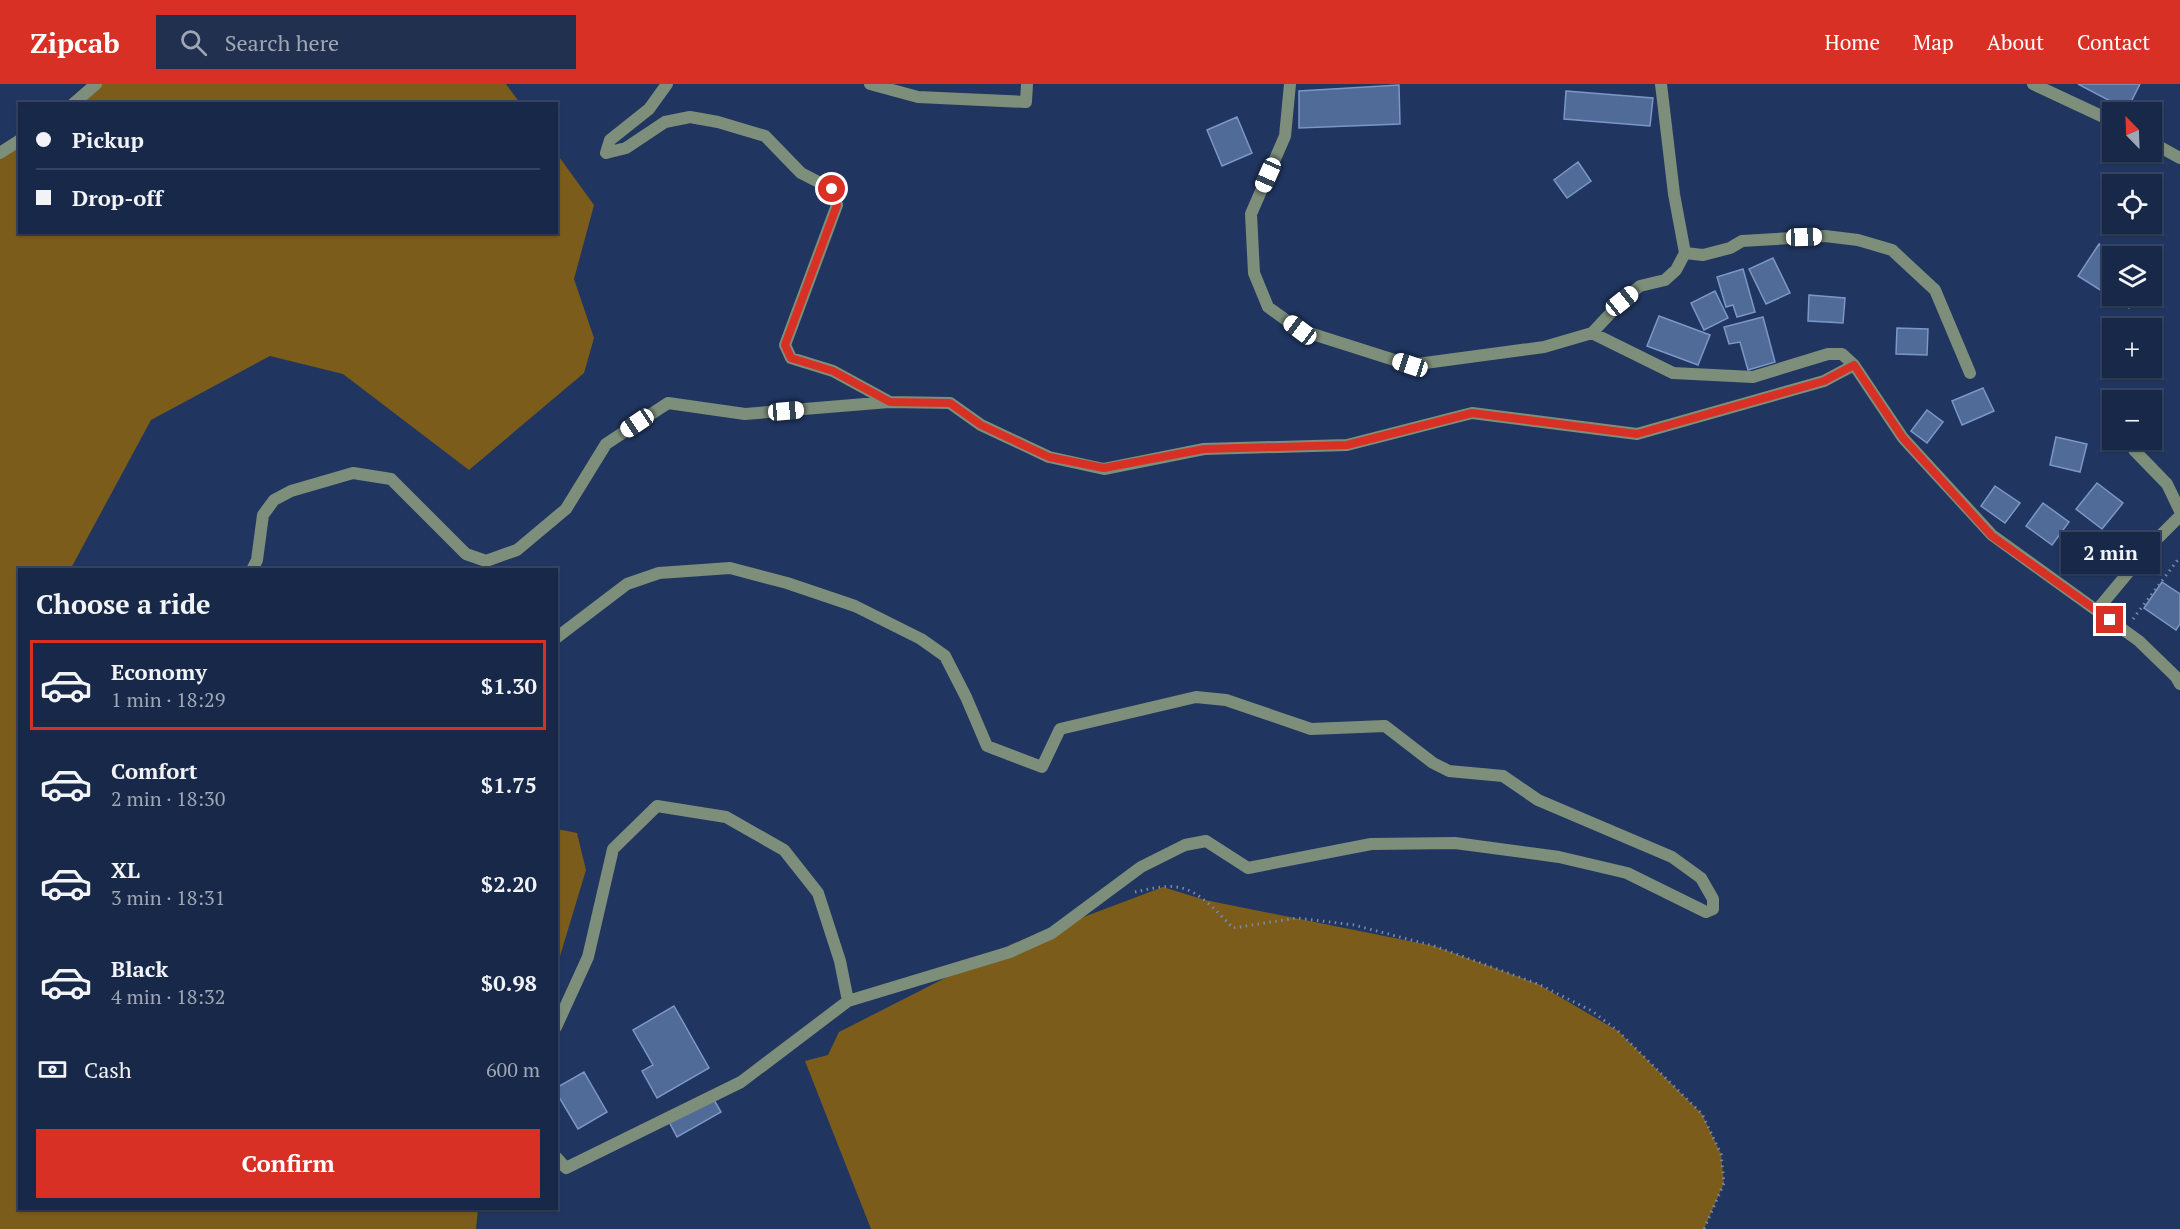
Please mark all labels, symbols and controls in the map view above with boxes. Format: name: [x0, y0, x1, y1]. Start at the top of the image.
search box: [156, 15, 576, 69]
text: Zipcab: [30, 24, 120, 61]
icon: search: [177, 26, 210, 59]
text: Search here: [225, 28, 339, 57]
text: Home: [1824, 28, 1880, 56]
text: Map: [1913, 28, 1954, 56]
text: About: [1987, 28, 2044, 56]
text: Contact: [2077, 28, 2150, 56]
north arrow: [2102, 102, 2162, 162]
map controls: [2102, 102, 2162, 450]
text: Pickup: [72, 125, 144, 154]
car: [1252, 155, 1284, 195]
button: locate: [2102, 174, 2162, 234]
route start: [818, 175, 845, 202]
text: Drop-off: [72, 183, 163, 212]
car: [1786, 227, 1822, 247]
button: layers: [2102, 246, 2162, 306]
car: [1602, 283, 1642, 319]
car: [1280, 312, 1320, 348]
button: +: [2102, 318, 2162, 378]
car: [1390, 351, 1430, 379]
button: −: [2102, 390, 2162, 450]
car: [767, 400, 805, 422]
car: [617, 405, 657, 441]
callout: 2 min: [2060, 533, 2160, 575]
text: 2 min: [2083, 539, 2138, 566]
text: Choose a ride: [36, 586, 211, 622]
route end: [2096, 606, 2123, 633]
text: Economy: [111, 657, 207, 686]
icon: car: [39, 658, 93, 712]
text: $1.30: [481, 671, 537, 700]
text: 1 min · 18:29: [111, 686, 225, 713]
text: Comfort: [111, 756, 197, 785]
icon: car: [39, 757, 93, 811]
text: $1.75: [481, 770, 537, 799]
text: 2 min · 18:30: [111, 785, 225, 812]
text: XL: [111, 855, 140, 884]
icon: car: [39, 856, 93, 910]
text: $2.20: [481, 869, 537, 898]
text: 3 min · 18:31: [111, 884, 225, 911]
text: Black: [111, 954, 168, 983]
icon: car: [39, 955, 93, 1009]
text: $0.98: [481, 968, 537, 997]
text: 4 min · 18:32: [111, 983, 225, 1010]
icon: cash: [36, 1053, 69, 1086]
text: Cash: [84, 1055, 132, 1084]
text: 600 m: [486, 1056, 540, 1083]
button: Confirm: [36, 1129, 540, 1198]

